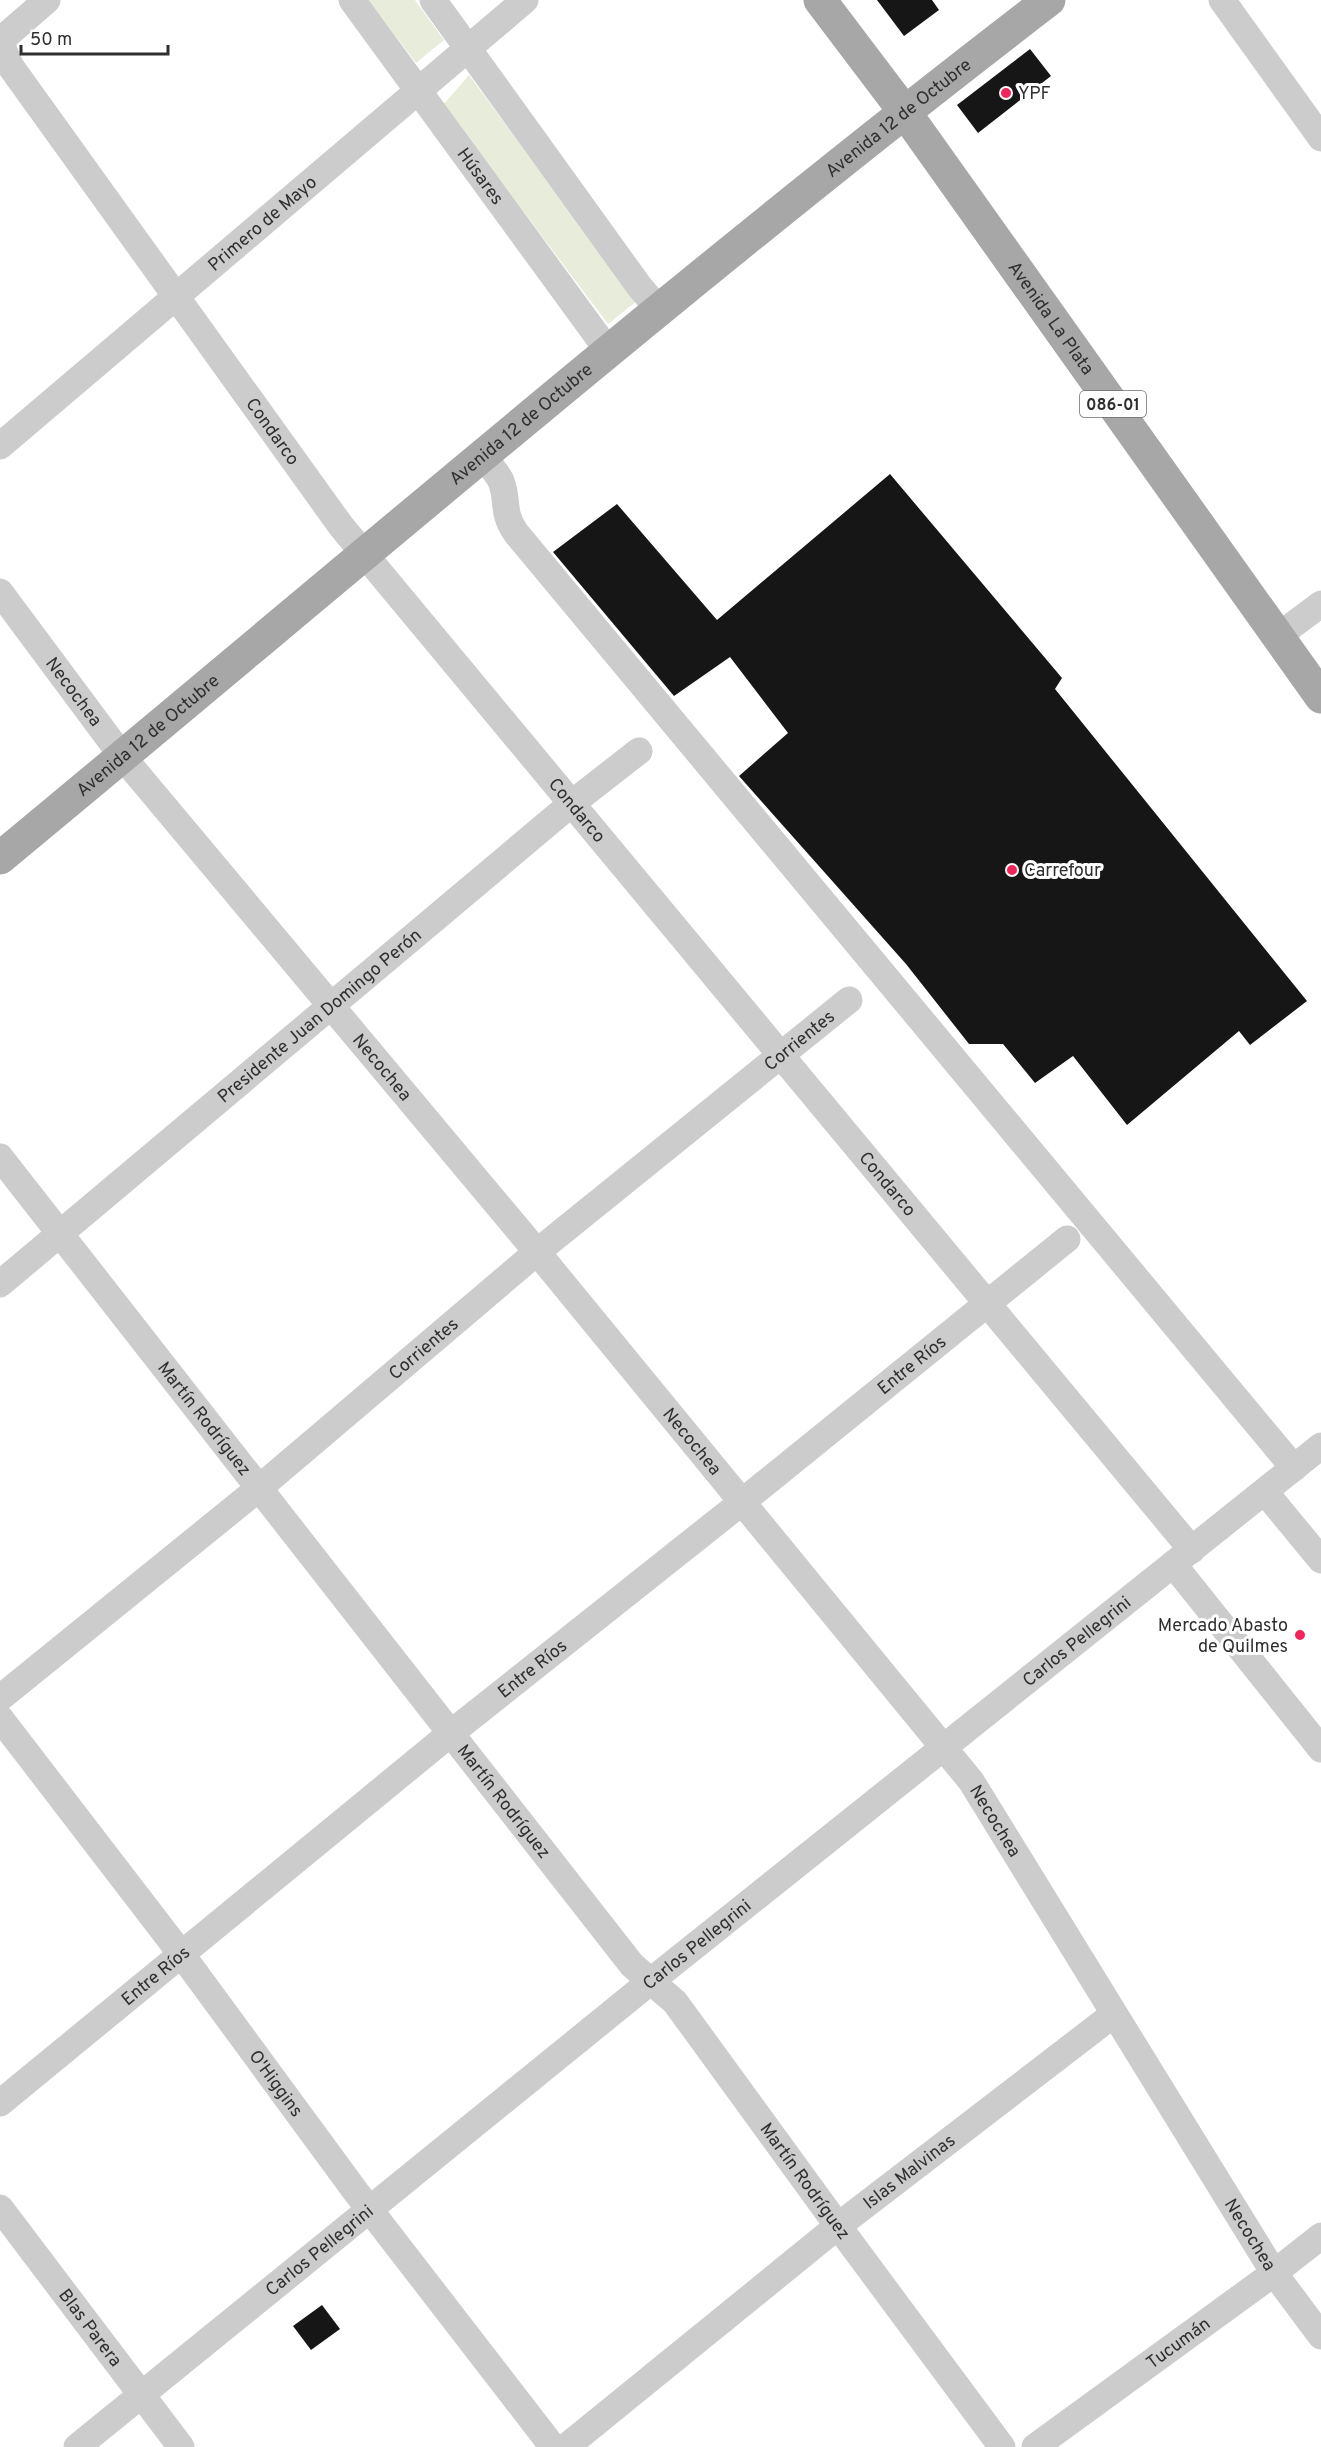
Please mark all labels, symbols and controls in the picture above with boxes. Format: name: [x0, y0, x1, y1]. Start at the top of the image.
scale bar: [21, 18, 168, 56]
text: 50 m: [30, 29, 72, 52]
street label: Avenida 12 de Octubre: [822, 54, 977, 183]
place label: YPF: [1018, 83, 1051, 106]
marker: YPF: [999, 86, 1013, 100]
street label: Húsares: [451, 144, 508, 210]
street label: Primero de Mayo: [204, 172, 322, 277]
street label: Avenida La Plata: [1002, 257, 1098, 380]
street label: Avenida 12 de Octubre: [445, 359, 598, 491]
road number: 086-01: [1080, 391, 1146, 417]
street label: Condarco: [240, 394, 304, 470]
street label: Necochea: [39, 653, 106, 732]
street label: Avenida 12 de Octubre: [72, 670, 225, 803]
street label: Condarco: [542, 774, 610, 848]
place label: Carrefour: [1024, 860, 1101, 883]
marker: Carrefour: [1005, 863, 1019, 877]
street label: Presidente Juan Domingo Perón: [213, 924, 427, 1109]
street label: Corrientes: [760, 1006, 840, 1077]
street label: Necochea: [346, 1030, 416, 1106]
street label: Condarco: [853, 1148, 920, 1222]
street label: Corrientes: [385, 1314, 464, 1386]
street label: Entre Ríos: [873, 1331, 952, 1401]
street label: Martín Rodríguez: [151, 1358, 255, 1481]
street label: Necochea: [657, 1404, 726, 1481]
street label: Carlos Pellegrini: [1019, 1592, 1137, 1693]
place label: Mercado Abasto de Quilmes: [1158, 1615, 1288, 1659]
marker: Mercado Abasto de Quilmes: [1293, 1628, 1307, 1642]
street label: Entre Ríos: [494, 1635, 572, 1704]
street label: Martín Rodríguez: [451, 1740, 555, 1864]
street label: Necochea: [963, 1781, 1025, 1862]
street label: Carlos Pellegrini: [639, 1895, 757, 1996]
street label: Entre Ríos: [117, 1942, 195, 2012]
street label: O'Higgins: [243, 2046, 307, 2122]
street label: Martín Rodríguez: [754, 2119, 854, 2245]
street label: Islas Malvinas: [859, 2130, 961, 2215]
street label: Necochea: [1218, 2195, 1280, 2276]
street label: Carlos Pellegrini: [261, 2201, 379, 2302]
street label: Blas Parera: [52, 2285, 126, 2372]
street label: Tucumán: [1142, 2313, 1216, 2375]

